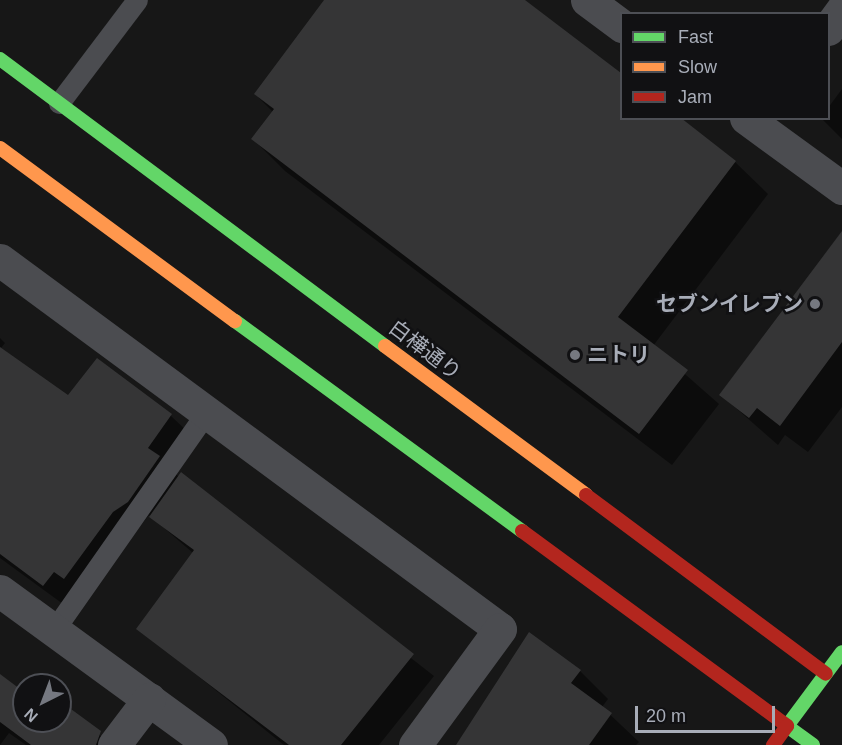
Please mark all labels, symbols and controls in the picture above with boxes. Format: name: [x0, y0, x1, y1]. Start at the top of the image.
legend: [620, 12, 830, 120]
text: Fast: [678, 27, 713, 47]
text: Slow: [678, 57, 717, 77]
text: Jam: [678, 87, 712, 107]
place label: セブンイレブン: [656, 291, 803, 317]
marker: セブンイレブン: [808, 297, 822, 311]
street label: 白樺通り: [384, 315, 466, 385]
place label: ニトリ: [587, 342, 650, 368]
marker: ニトリ: [568, 348, 582, 362]
north arrow: [12, 673, 72, 733]
scale bar: [638, 694, 778, 732]
text: N: [21, 705, 41, 725]
text: 20 m: [646, 706, 686, 726]

